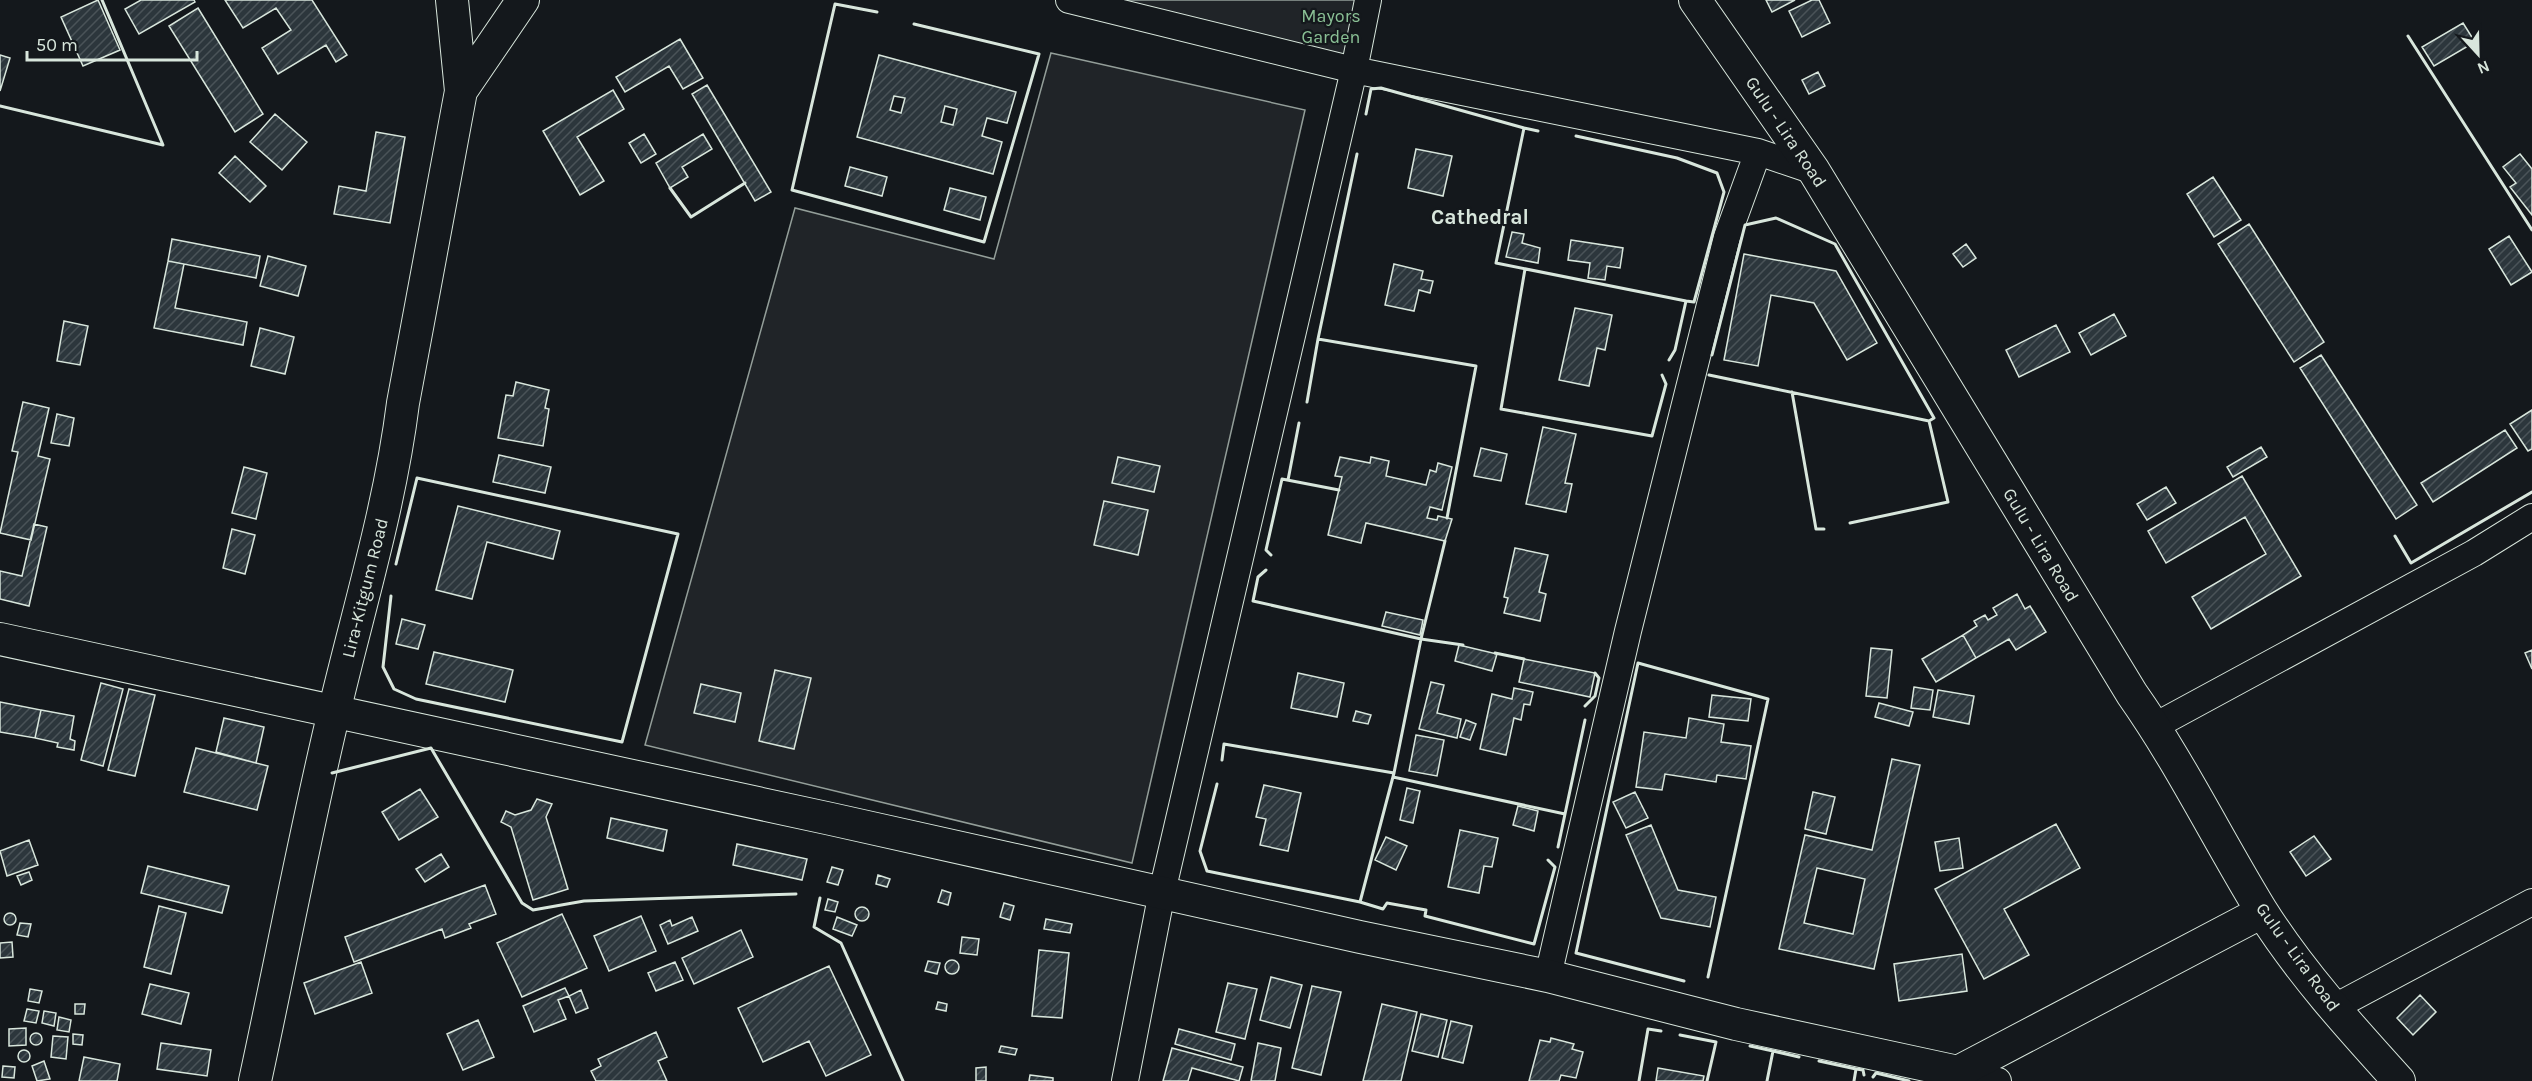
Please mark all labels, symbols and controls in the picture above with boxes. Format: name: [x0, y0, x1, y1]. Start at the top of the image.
park label: Mayors Garden: [1301, 5, 1361, 48]
scale bar: [27, 24, 196, 62]
north arrow: [2448, 24, 2508, 84]
text: 50 m: [36, 34, 78, 56]
text: N: [2475, 56, 2492, 78]
street label: Gulu - Lira Road: [1741, 72, 1831, 192]
district label: Cathedral: [1431, 205, 1529, 229]
street label: Gulu - Lira Road: [1998, 484, 2084, 606]
street label: Lira-Kitgum Road: [337, 516, 393, 660]
street label: Gulu - Lira Road: [2251, 898, 2345, 1016]

